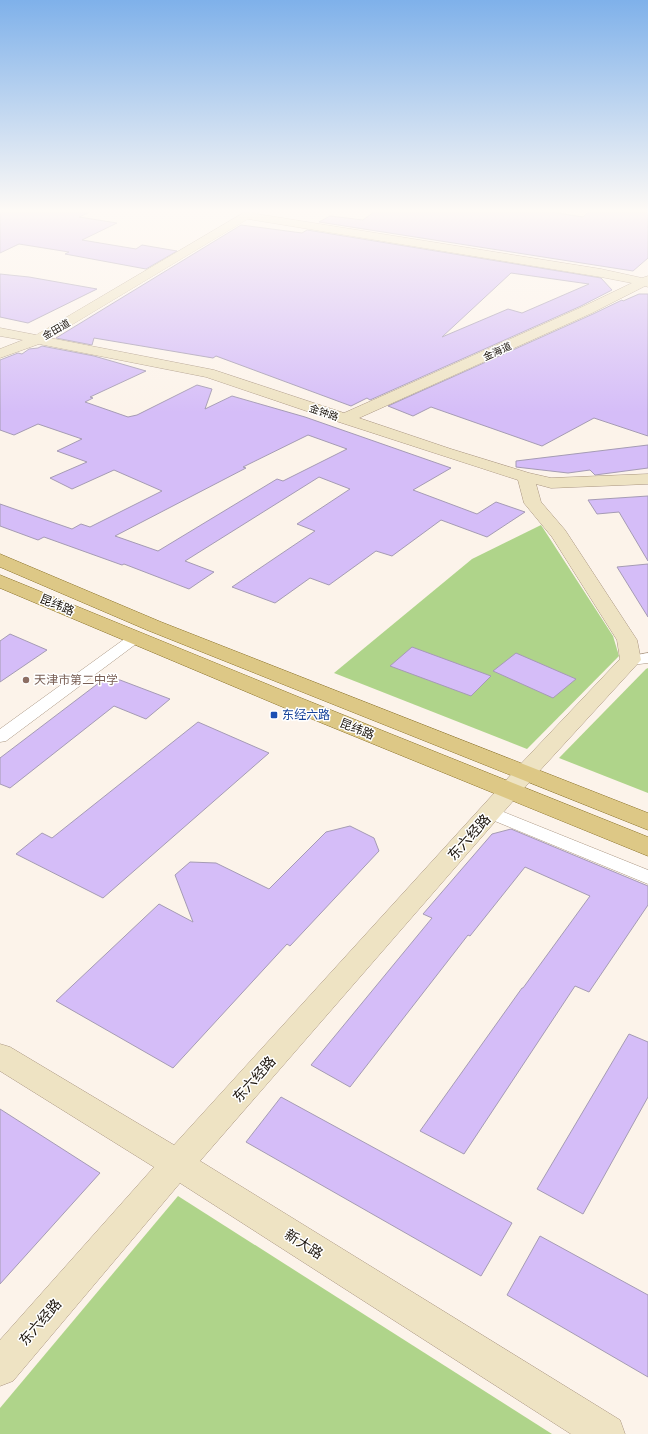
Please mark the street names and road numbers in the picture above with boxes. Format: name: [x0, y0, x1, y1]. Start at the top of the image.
street label: 金田道: [41, 317, 72, 343]
street label: 金海道: [481, 340, 514, 363]
street label: 金钟路: [308, 402, 340, 424]
street label: 昆纬路: [38, 592, 76, 618]
street label: 昆纬路: [338, 716, 376, 742]
street label: 东六经路: [444, 811, 494, 864]
street label: 东六经路: [229, 1053, 279, 1106]
street label: 新大路: [281, 1226, 326, 1263]
street label: 东六经路: [16, 1296, 65, 1349]

